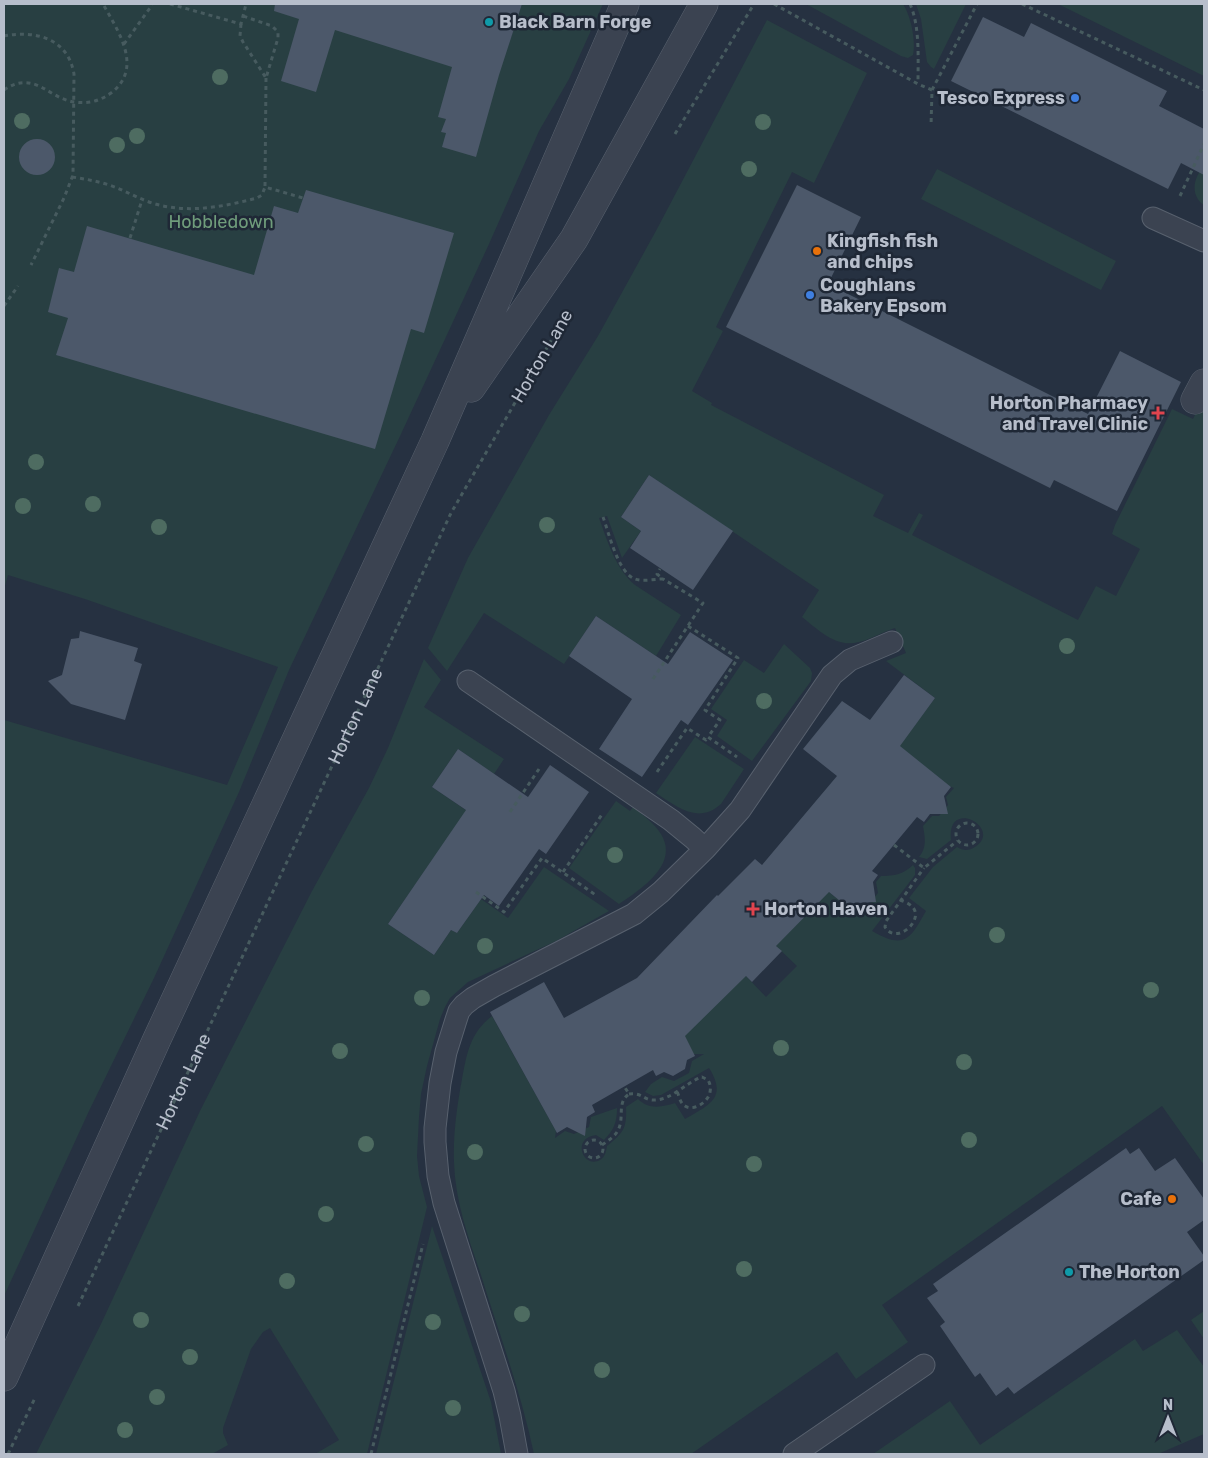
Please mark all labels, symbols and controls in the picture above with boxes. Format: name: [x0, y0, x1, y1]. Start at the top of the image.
place label: Black Barn Forge: [499, 11, 652, 33]
marker: Black Barn Forge: [483, 16, 495, 28]
place label: Tesco Express: [937, 87, 1065, 109]
marker: Tesco Express: [1069, 92, 1081, 104]
park label: Hobbledown: [168, 211, 274, 233]
place label: Kingfish fish and chips: [827, 230, 938, 273]
marker: Kingfish fish and chips: [811, 245, 823, 257]
place label: Coughlans Bakery Epsom: [820, 274, 947, 317]
marker: Coughlans Bakery Epsom: [804, 289, 816, 301]
street label: Horton Lane: [507, 306, 577, 406]
place label: Horton Pharmacy and Travel Clinic: [990, 392, 1148, 435]
marker: Horton Pharmacy and Travel Clinic: [1152, 407, 1164, 419]
street label: Horton Lane: [323, 664, 388, 768]
place label: Horton Haven: [764, 898, 888, 920]
marker: Horton Haven: [746, 902, 760, 916]
street label: Horton Lane: [151, 1030, 216, 1133]
place label: Cafe: [1120, 1188, 1162, 1210]
marker: Cafe: [1166, 1193, 1178, 1205]
place label: The Horton: [1079, 1261, 1180, 1283]
marker: The Horton: [1063, 1266, 1075, 1278]
north arrow: [1143, 1393, 1193, 1443]
text: N: [1163, 1397, 1173, 1414]

